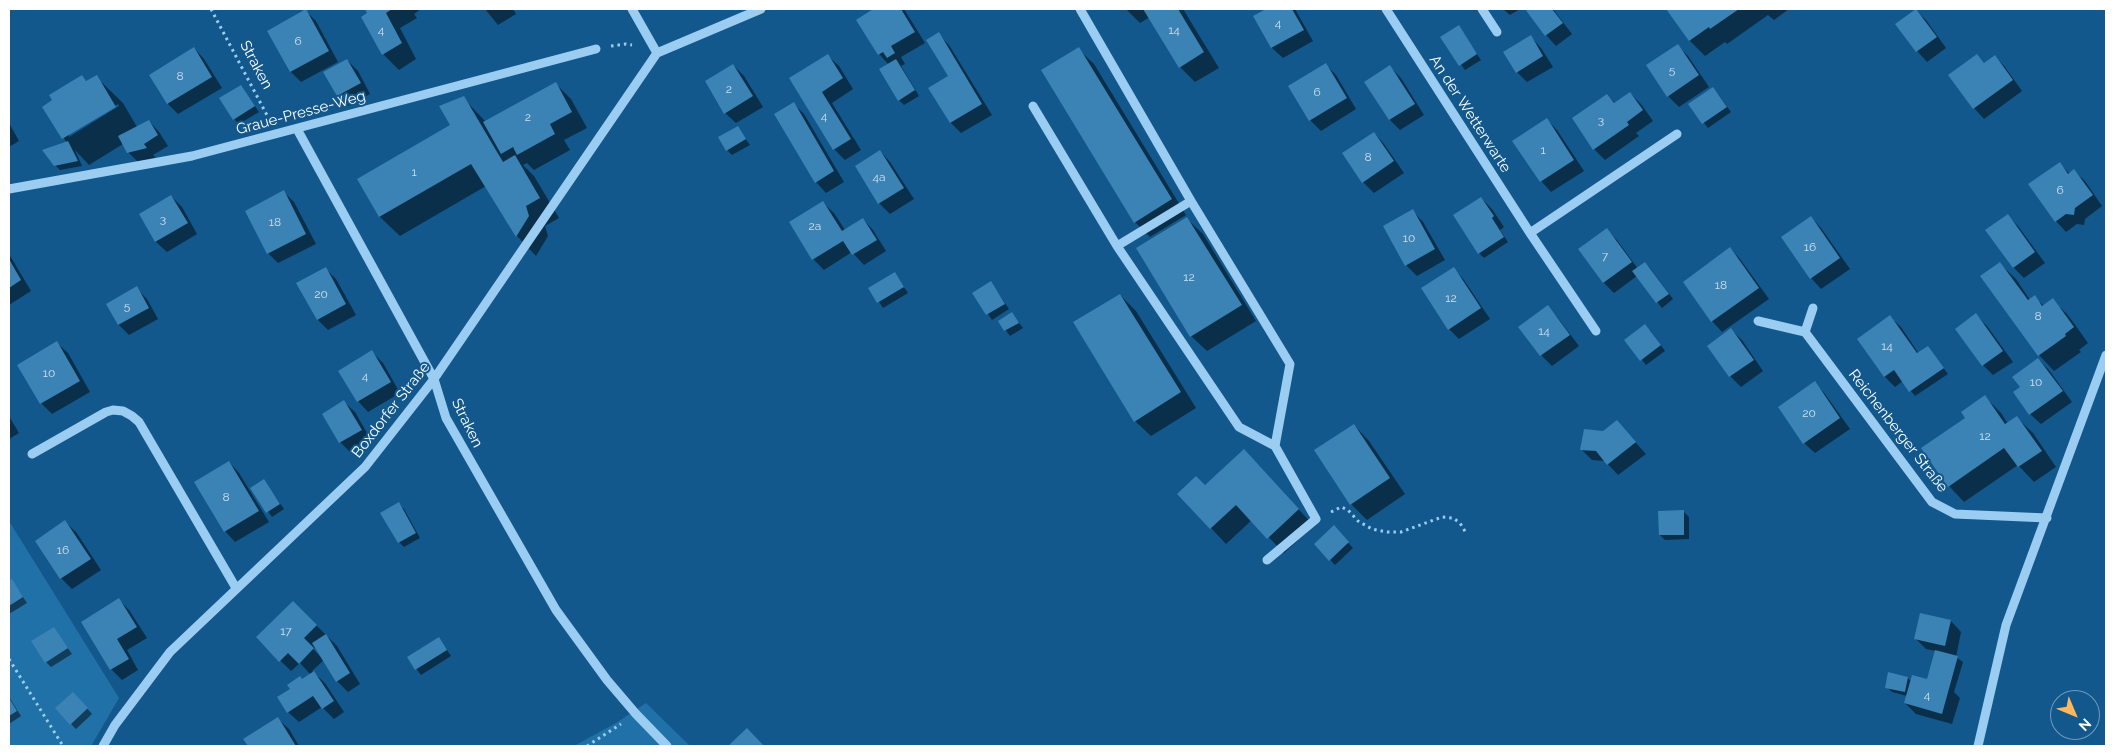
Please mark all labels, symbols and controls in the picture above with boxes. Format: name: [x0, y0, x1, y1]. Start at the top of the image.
house number: 4: [1275, 16, 1281, 30]
house number: 4: [378, 23, 384, 37]
house number: 14: [1168, 23, 1180, 37]
house number: 6: [294, 34, 302, 48]
street label: Straken: [236, 38, 276, 92]
street label: An der Wetterwarte: [1425, 52, 1515, 176]
house number: 5: [1669, 63, 1675, 77]
house number: 8: [176, 69, 184, 83]
house number: 2: [726, 82, 732, 96]
house number: 6: [1313, 85, 1321, 99]
street label: Graue-Presse-Weg: [234, 87, 368, 139]
house number: 4: [821, 109, 827, 123]
house number: 2: [525, 110, 531, 124]
house number: 3: [1598, 113, 1604, 127]
house number: 1: [1540, 143, 1546, 157]
house number: 8: [1364, 150, 1372, 164]
house number: 1: [411, 165, 417, 179]
house number: 4a: [872, 170, 886, 184]
house number: 6: [2056, 183, 2064, 197]
house number: 3: [160, 212, 166, 226]
house number: 18: [269, 215, 281, 229]
house number: 2a: [809, 219, 821, 233]
house number: 10: [1403, 231, 1415, 245]
house number: 16: [1804, 240, 1816, 254]
house number: 7: [1602, 249, 1608, 263]
house number: 12: [1183, 270, 1195, 284]
house number: 18: [1715, 278, 1727, 292]
house number: 20: [314, 287, 328, 301]
house number: 12: [1445, 291, 1457, 305]
house number: 5: [124, 299, 130, 313]
house number: 8: [2034, 309, 2042, 323]
house number: 14: [1538, 324, 1550, 338]
house number: 14: [1881, 339, 1893, 353]
street label: Boxdorfer Straße: [348, 359, 434, 461]
house number: 10: [43, 366, 55, 380]
street label: Reichenberger Straße: [1844, 366, 1952, 496]
house number: 4: [362, 369, 368, 383]
house number: 10: [2030, 375, 2042, 389]
street label: Straken: [447, 395, 487, 451]
house number: 20: [1802, 406, 1816, 420]
house number: 12: [1979, 429, 1991, 443]
house number: 8: [222, 490, 230, 504]
house number: 16: [57, 543, 69, 557]
house number: 17: [280, 624, 292, 638]
house number: 4: [1924, 688, 1930, 702]
north arrow: [2050, 690, 2100, 740]
text: N: [2075, 715, 2094, 734]

